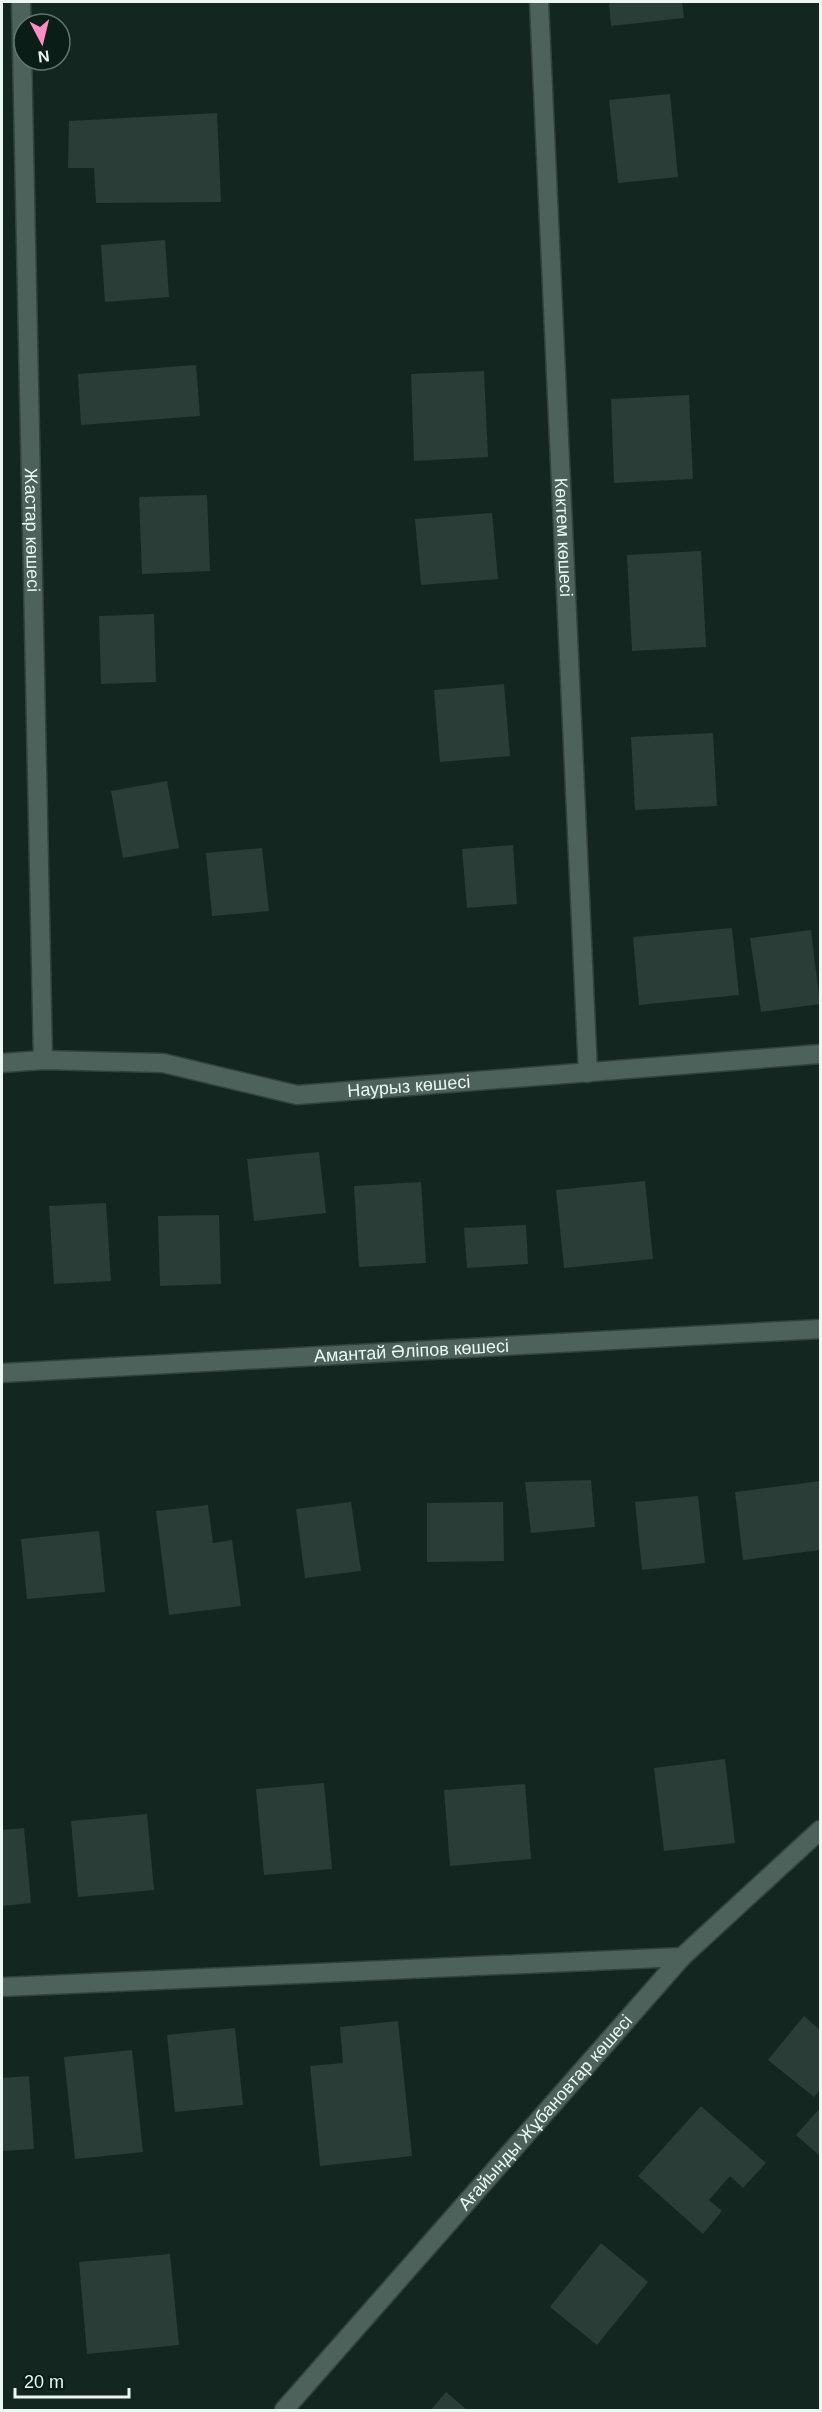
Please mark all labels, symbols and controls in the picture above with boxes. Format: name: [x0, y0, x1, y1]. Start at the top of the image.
north arrow: [12, 12, 72, 72]
text: N: [37, 47, 51, 66]
street label: Жастар көшесі: [21, 468, 43, 592]
street label: Көктем көшесі: [551, 477, 576, 598]
street label: Наурыз көшесі: [347, 1071, 471, 1101]
street label: Амантай Әліпов көшесі: [313, 1336, 509, 1366]
street label: Ағайынды Жұбановтар көшесі: [454, 2011, 636, 2214]
scale bar: [15, 2361, 129, 2399]
text: 20 m: [24, 2372, 64, 2392]

